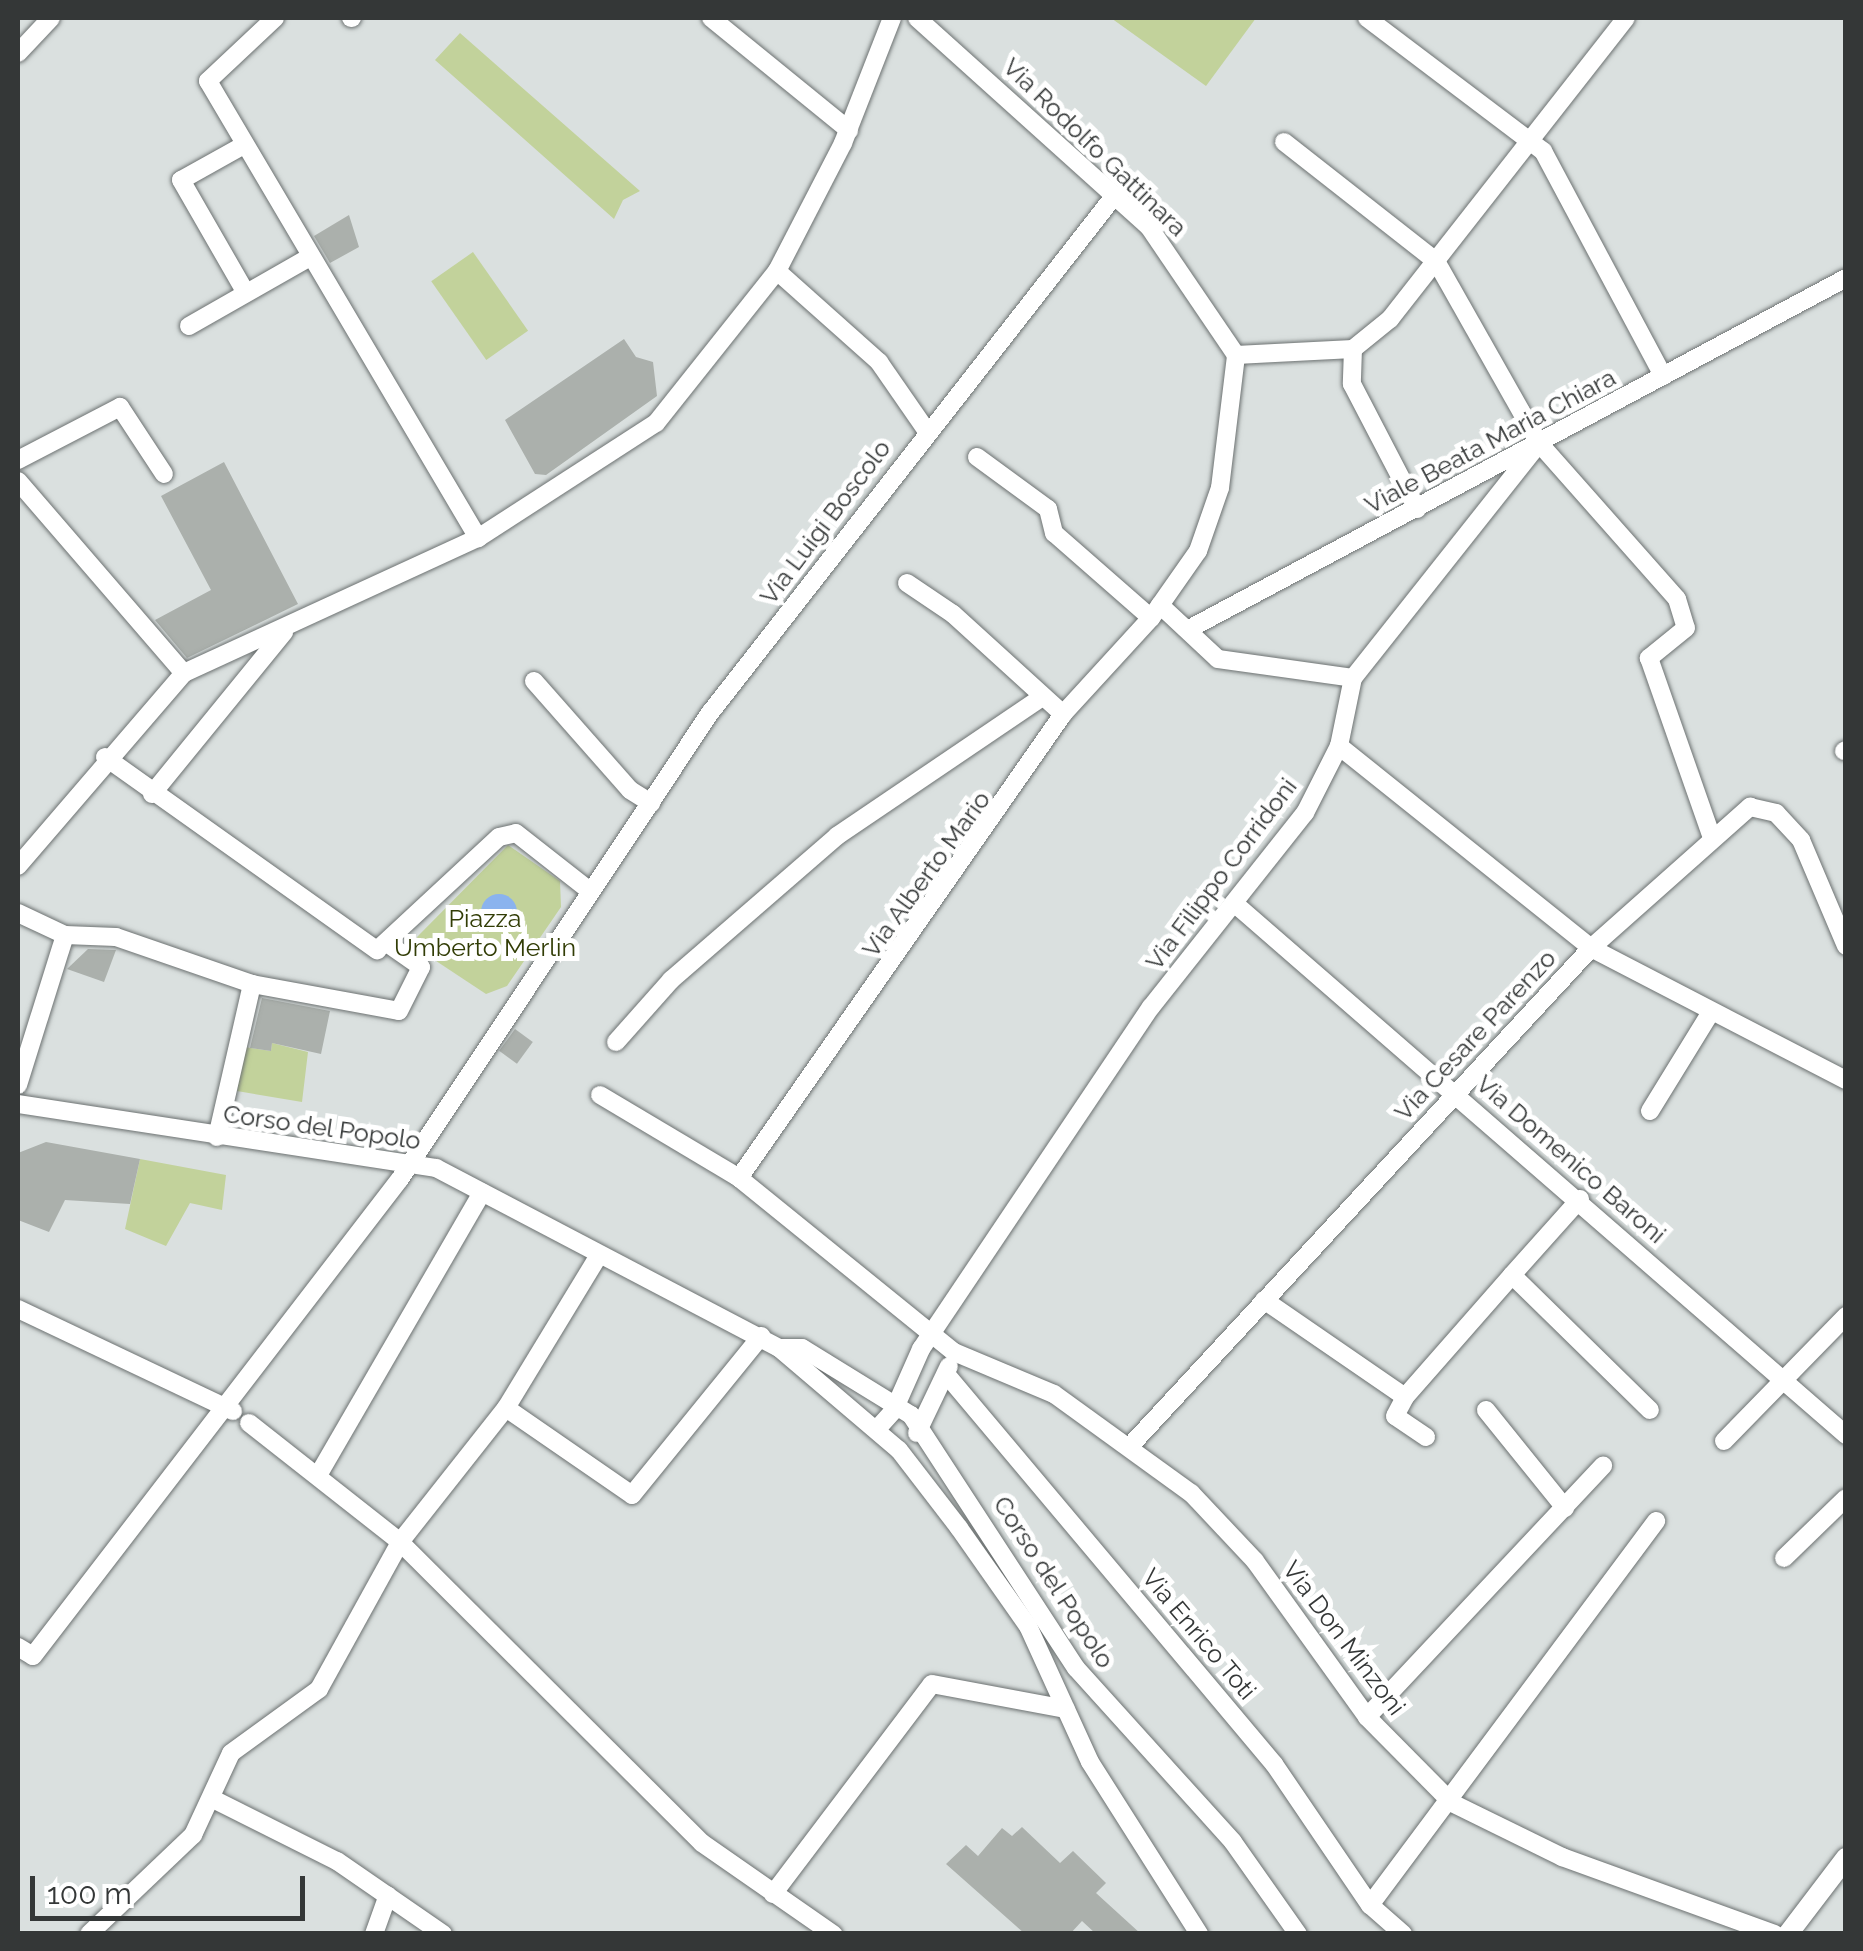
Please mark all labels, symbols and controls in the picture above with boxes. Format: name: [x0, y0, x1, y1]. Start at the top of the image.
street label: Via Rodolfo Gattinara: [997, 52, 1193, 242]
street label: Viale Beata Maria Chiara: [1359, 362, 1621, 520]
street label: Via Luigi Boscolo: [753, 434, 897, 610]
street label: Via Filippo Corridoni: [1139, 772, 1303, 976]
street label: Via Alberto Mario: [855, 785, 997, 963]
park label: Piazza Umberto Merlin: [394, 904, 576, 963]
street label: Via Cesare Parenzo: [1388, 943, 1562, 1127]
street label: Via Domenico Baroni: [1470, 1069, 1672, 1249]
street label: Corso del Popolo: [221, 1098, 423, 1156]
street label: Corso del Popolo: [987, 1490, 1121, 1674]
street label: Via Don Minzoni: [1276, 1555, 1412, 1721]
street label: Via Enrico Toti: [1135, 1562, 1263, 1706]
scale bar: [35, 1856, 310, 1918]
text: 100 m: [47, 1876, 132, 1911]

